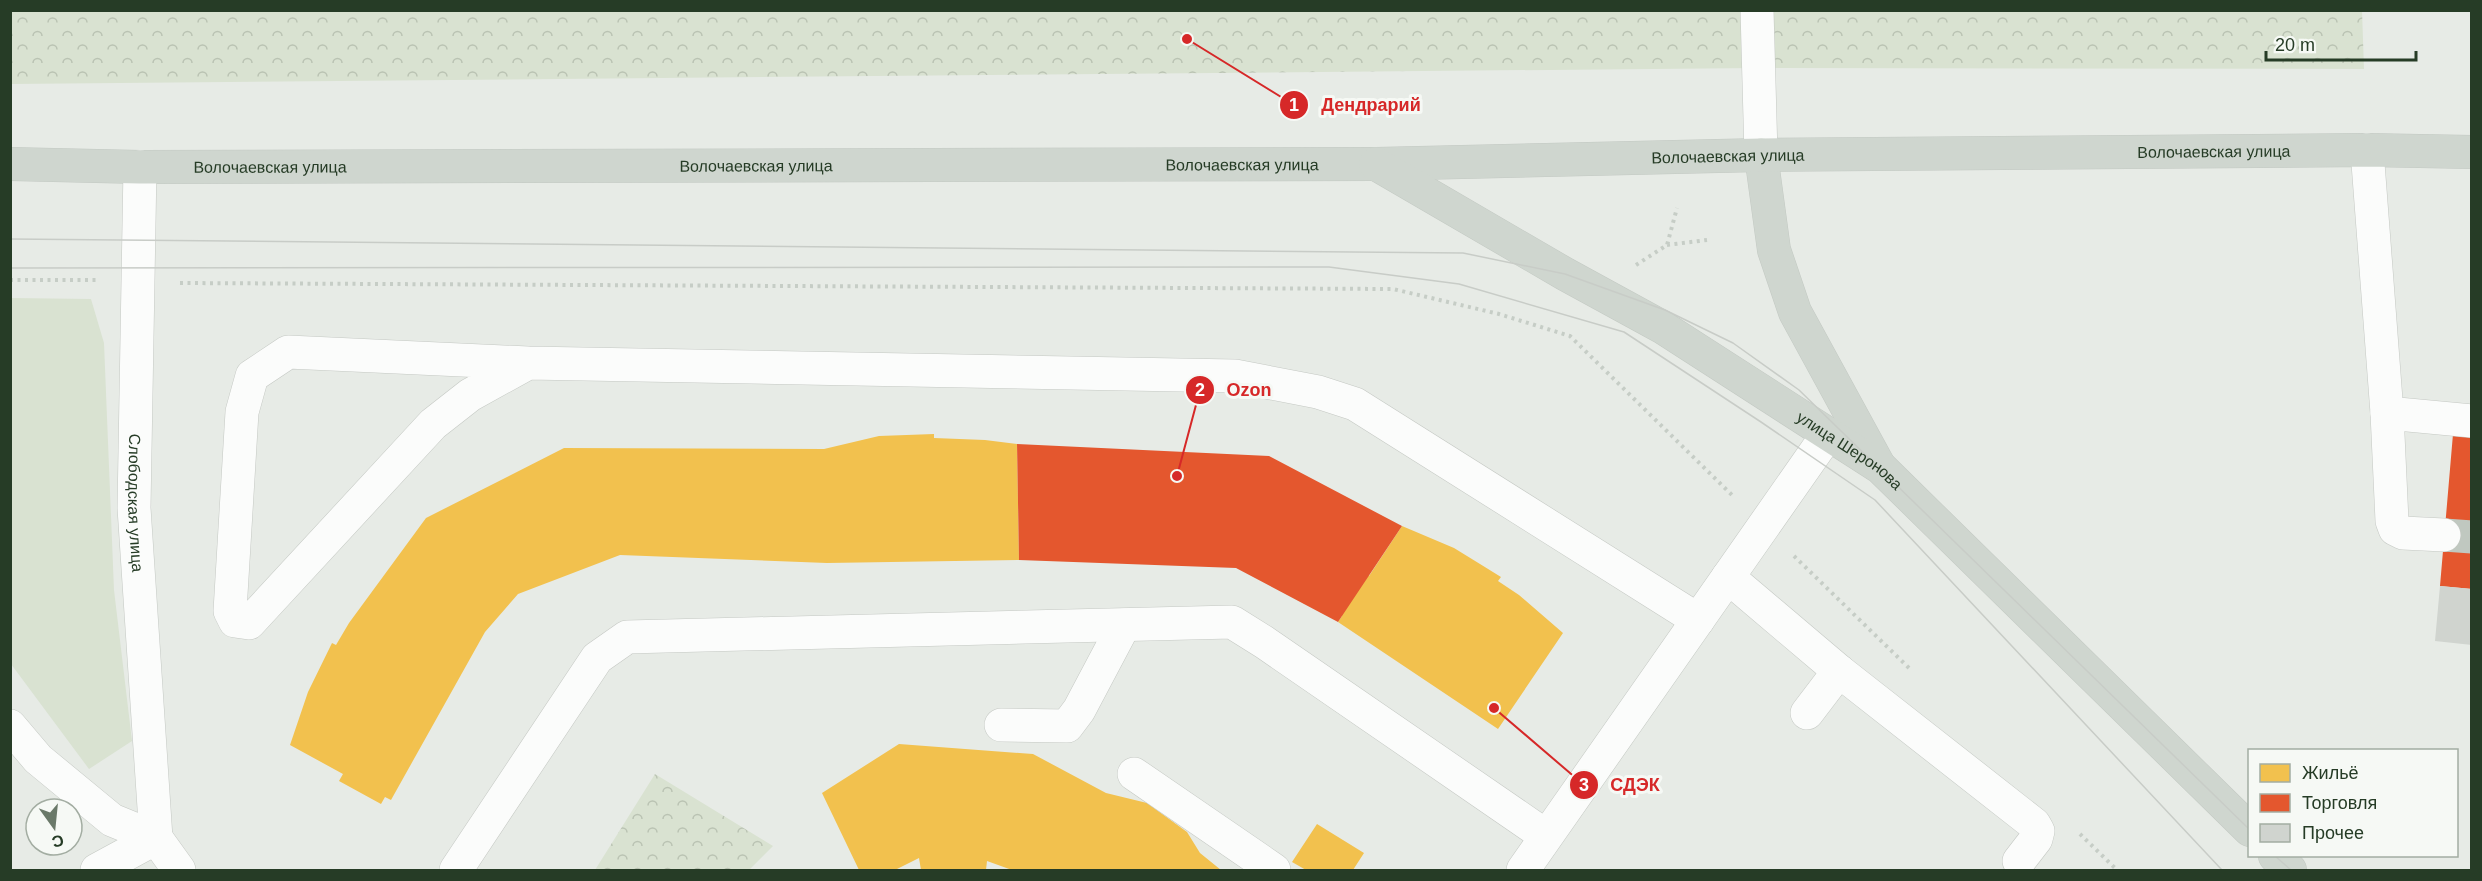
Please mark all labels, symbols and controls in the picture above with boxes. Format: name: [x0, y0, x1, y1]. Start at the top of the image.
scale bar: [2266, 24, 2416, 62]
text: 20 m: [2275, 35, 2315, 55]
callout: Дендрарий: [1279, 87, 1433, 123]
text: 1: [1289, 95, 1299, 115]
text: Дендрарий: [1321, 95, 1421, 115]
street label: Волочаевская улица: [2137, 142, 2291, 160]
street label: Волочаевская улица: [1651, 146, 1805, 166]
street label: Волочаевская улица: [1165, 156, 1319, 173]
street label: Волочаевская улица: [679, 157, 833, 174]
street label: Волочаевская улица: [193, 158, 347, 175]
callout: Ozon: [1185, 372, 1284, 408]
text: 2: [1195, 380, 1205, 400]
text: Ozon: [1227, 380, 1272, 400]
street label: улица Шеронова: [1794, 408, 1906, 493]
street label: Слободская улица: [125, 434, 147, 573]
legend: [2248, 749, 2458, 857]
text: Жильё: [2302, 763, 2359, 783]
callout: СДЭК: [1569, 767, 1672, 803]
text: 3: [1579, 775, 1589, 795]
text: СДЭК: [1610, 775, 1661, 795]
text: Торговля: [2302, 793, 2377, 813]
north arrow: [24, 797, 84, 857]
text: Прочее: [2302, 823, 2364, 843]
text: С: [50, 831, 66, 851]

